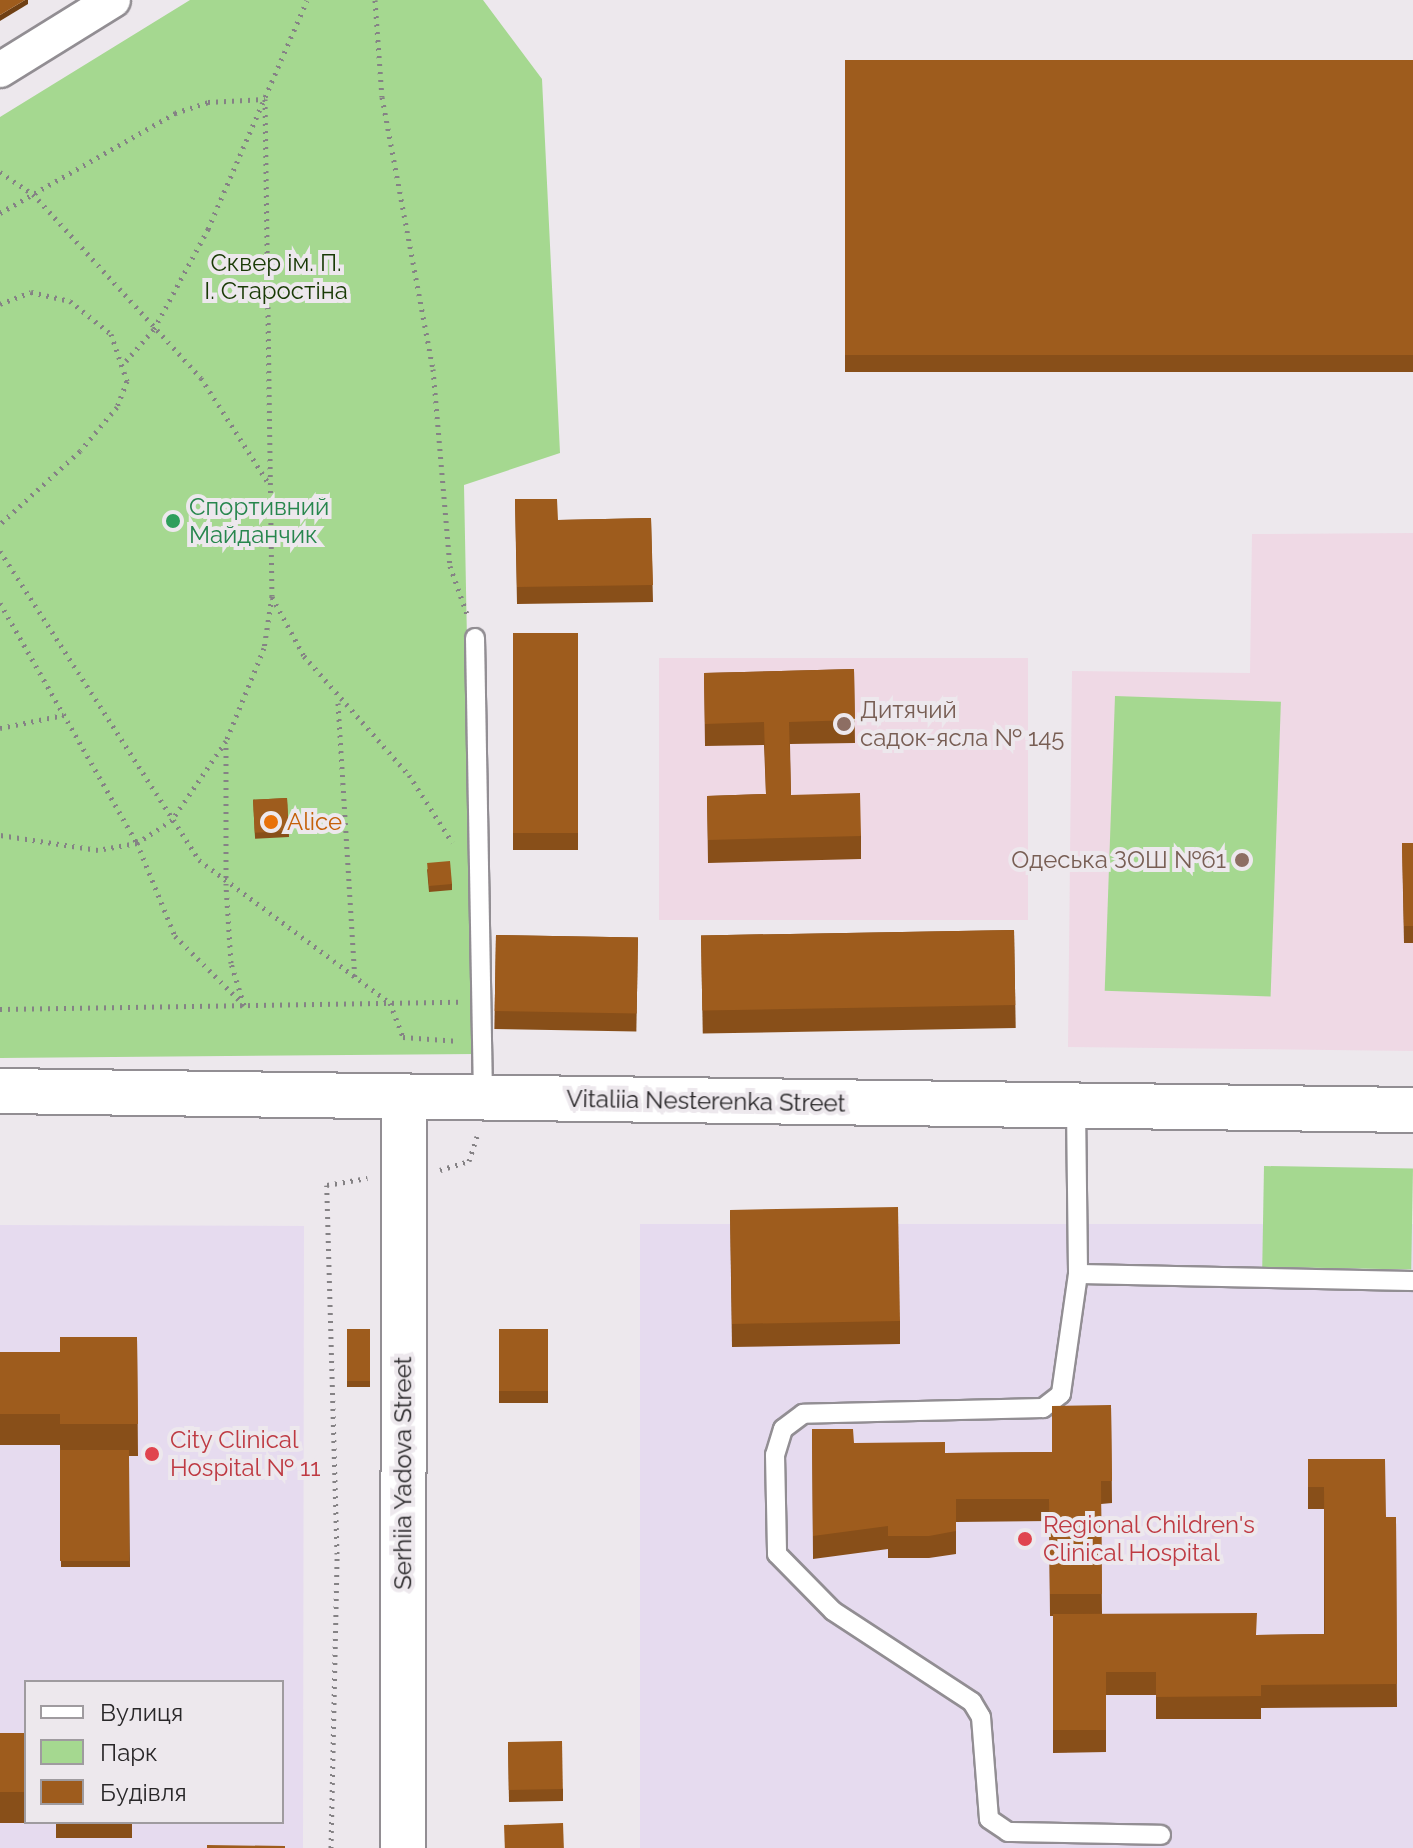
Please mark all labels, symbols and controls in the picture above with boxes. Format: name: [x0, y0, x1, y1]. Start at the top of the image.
park label: Сквер ім. П. І. Старостіна: [204, 249, 348, 305]
place label: Спортивний Майданчик: [189, 493, 329, 549]
marker: Спортивний Майданчик: [164, 512, 182, 530]
place label: Дитячий садок-ясла № 145: [860, 696, 1064, 752]
marker: Дитячий садок-ясла № 145: [835, 715, 853, 733]
place label: Alice: [287, 808, 342, 836]
marker: Alice: [262, 813, 280, 831]
place label: Одеська ЗОШ №61: [1011, 846, 1226, 874]
marker: Одеська ЗОШ №61: [1233, 851, 1251, 869]
street label: Vitaliia Nesterenka Street: [566, 1084, 846, 1118]
street label: Serhiia Yadova Street: [389, 1356, 417, 1590]
place label: City Clinical Hospital № 11: [170, 1426, 321, 1482]
marker: City Clinical Hospital № 11: [141, 1443, 163, 1465]
place label: Regional Children's Clinical Hospital: [1043, 1511, 1256, 1567]
marker: Regional Children's Clinical Hospital: [1014, 1528, 1036, 1550]
legend: [24, 1680, 284, 1824]
text: Вулиця: [100, 1698, 183, 1727]
text: Парк: [100, 1738, 158, 1767]
text: Будівля: [100, 1778, 187, 1807]

